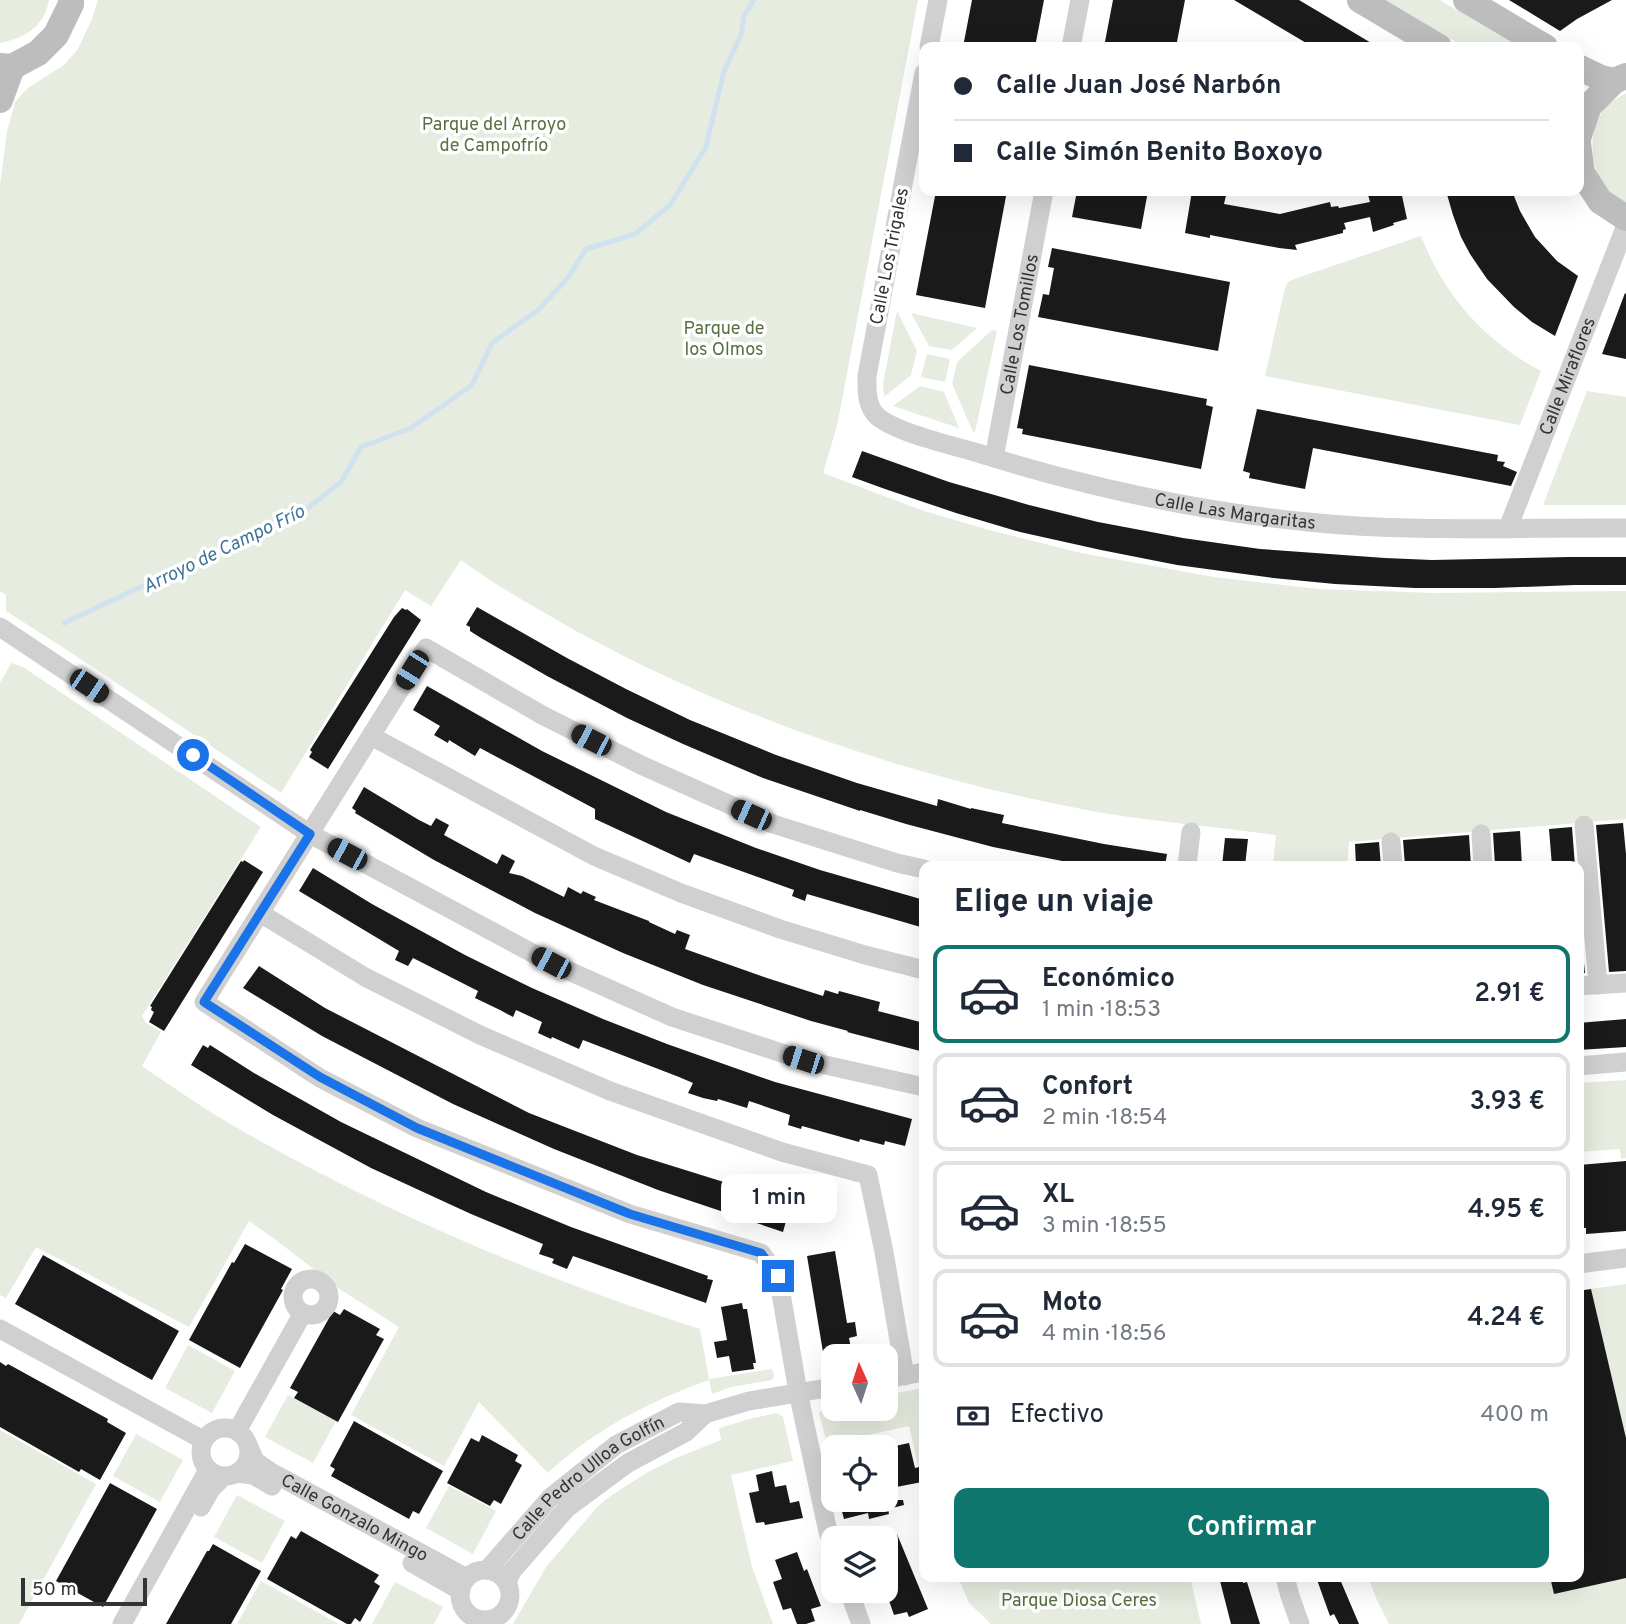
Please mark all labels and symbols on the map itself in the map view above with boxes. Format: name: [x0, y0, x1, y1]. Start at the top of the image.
park label: Parque del Arroyo de Campofrío: [422, 114, 566, 158]
street label: Calle Los Trigales: [866, 186, 915, 327]
street label: Calle Los Tomillos: [996, 252, 1045, 397]
street label: Calle Miraflores: [1535, 314, 1602, 439]
park label: Parque de los Olmos: [683, 318, 765, 362]
street label: Calle Las Margaritas: [1152, 489, 1317, 536]
water label: Arroyo de Campo Frío: [139, 500, 310, 599]
car: [392, 647, 433, 693]
car: [66, 666, 113, 706]
car: [568, 721, 615, 759]
route start: [177, 739, 209, 771]
car: [728, 797, 775, 833]
car: [324, 835, 371, 873]
car: [528, 944, 575, 982]
car: [780, 1044, 827, 1076]
callout: 1 min: [720, 1174, 836, 1224]
route end: [762, 1260, 794, 1292]
north arrow: [821, 1344, 898, 1421]
street label: Calle Pedro Ulloa Golfín: [508, 1412, 669, 1546]
street label: Calle Gonzalo Mingo: [277, 1470, 432, 1568]
scale bar: [21, 1575, 147, 1607]
park label: Parque Diosa Ceres: [1001, 1590, 1157, 1613]

